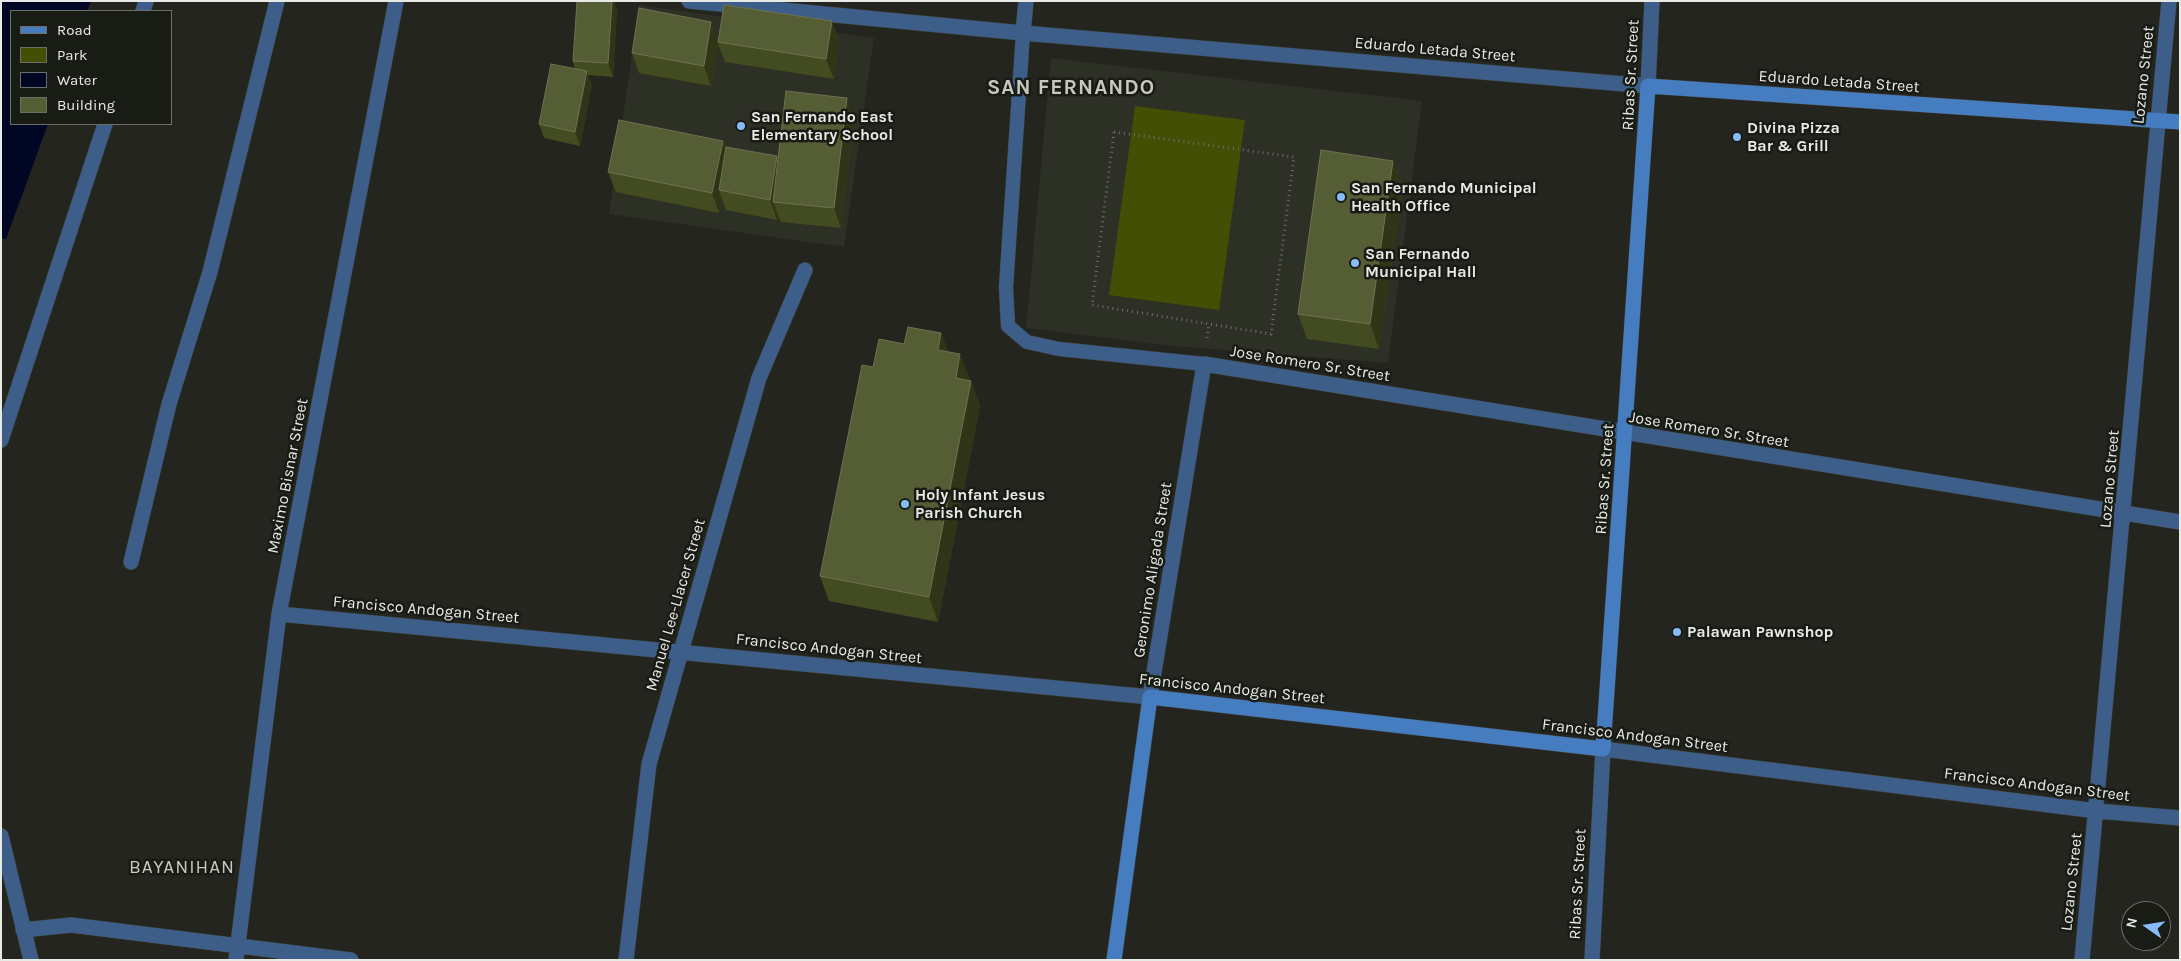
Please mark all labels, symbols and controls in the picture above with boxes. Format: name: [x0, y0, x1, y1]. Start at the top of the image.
legend: [10, 10, 172, 125]
street label: Ribas Sr. Street: [1619, 19, 1643, 131]
text: Road: [57, 21, 92, 39]
street label: Lozano Street: [2129, 25, 2159, 125]
street label: Eduardo Letada Street: [1354, 33, 1516, 67]
text: Park: [57, 46, 87, 64]
street label: Eduardo Letada Street: [1758, 67, 1920, 97]
text: Water: [57, 71, 97, 89]
district label: SAN FERNANDO: [985, 75, 1157, 101]
text: Building: [57, 96, 115, 114]
place label: San Fernando East Elementary School: [751, 107, 893, 145]
place label: Divina Pizza Bar & Grill: [1747, 118, 1840, 156]
marker: San Fernando East Elementary School: [735, 120, 747, 132]
marker: Divina Pizza Bar & Grill: [1731, 131, 1743, 143]
place label: San Fernando Municipal Health Office: [1351, 178, 1537, 216]
marker: San Fernando Municipal Health Office: [1335, 191, 1347, 203]
place label: San Fernando Municipal Hall: [1365, 244, 1476, 282]
marker: San Fernando Municipal Hall: [1349, 257, 1361, 269]
street label: Jose Romero Sr. Street: [1229, 342, 1391, 386]
street label: Maximo Bisnar Street: [264, 397, 312, 555]
street label: Jose Romero Sr. Street: [1628, 408, 1790, 452]
street label: Ribas Sr. Street: [1592, 423, 1618, 535]
street label: Lozano Street: [2096, 429, 2124, 529]
street label: Geronimo Aligada Street: [1130, 481, 1176, 659]
place label: Holy Infant Jesus Parish Church: [915, 485, 1045, 523]
marker: Holy Infant Jesus Parish Church: [899, 498, 911, 510]
street label: Manuel Lee-Llacer Street: [642, 517, 710, 693]
street label: Francisco Andogan Street: [332, 592, 520, 628]
place label: Palawan Pawnshop: [1687, 622, 1833, 642]
marker: Palawan Pawnshop: [1671, 626, 1683, 638]
street label: Francisco Andogan Street: [735, 630, 923, 668]
street label: Francisco Andogan Street: [1138, 670, 1326, 708]
street label: Francisco Andogan Street: [1541, 715, 1729, 757]
street label: Francisco Andogan Street: [1943, 764, 2131, 806]
street label: Ribas Sr. Street: [1566, 828, 1590, 940]
street label: Lozano Street: [2057, 832, 2087, 932]
district label: BAYANIHAN: [128, 857, 236, 879]
north arrow: [2121, 901, 2171, 951]
text: N: [2122, 916, 2141, 930]

